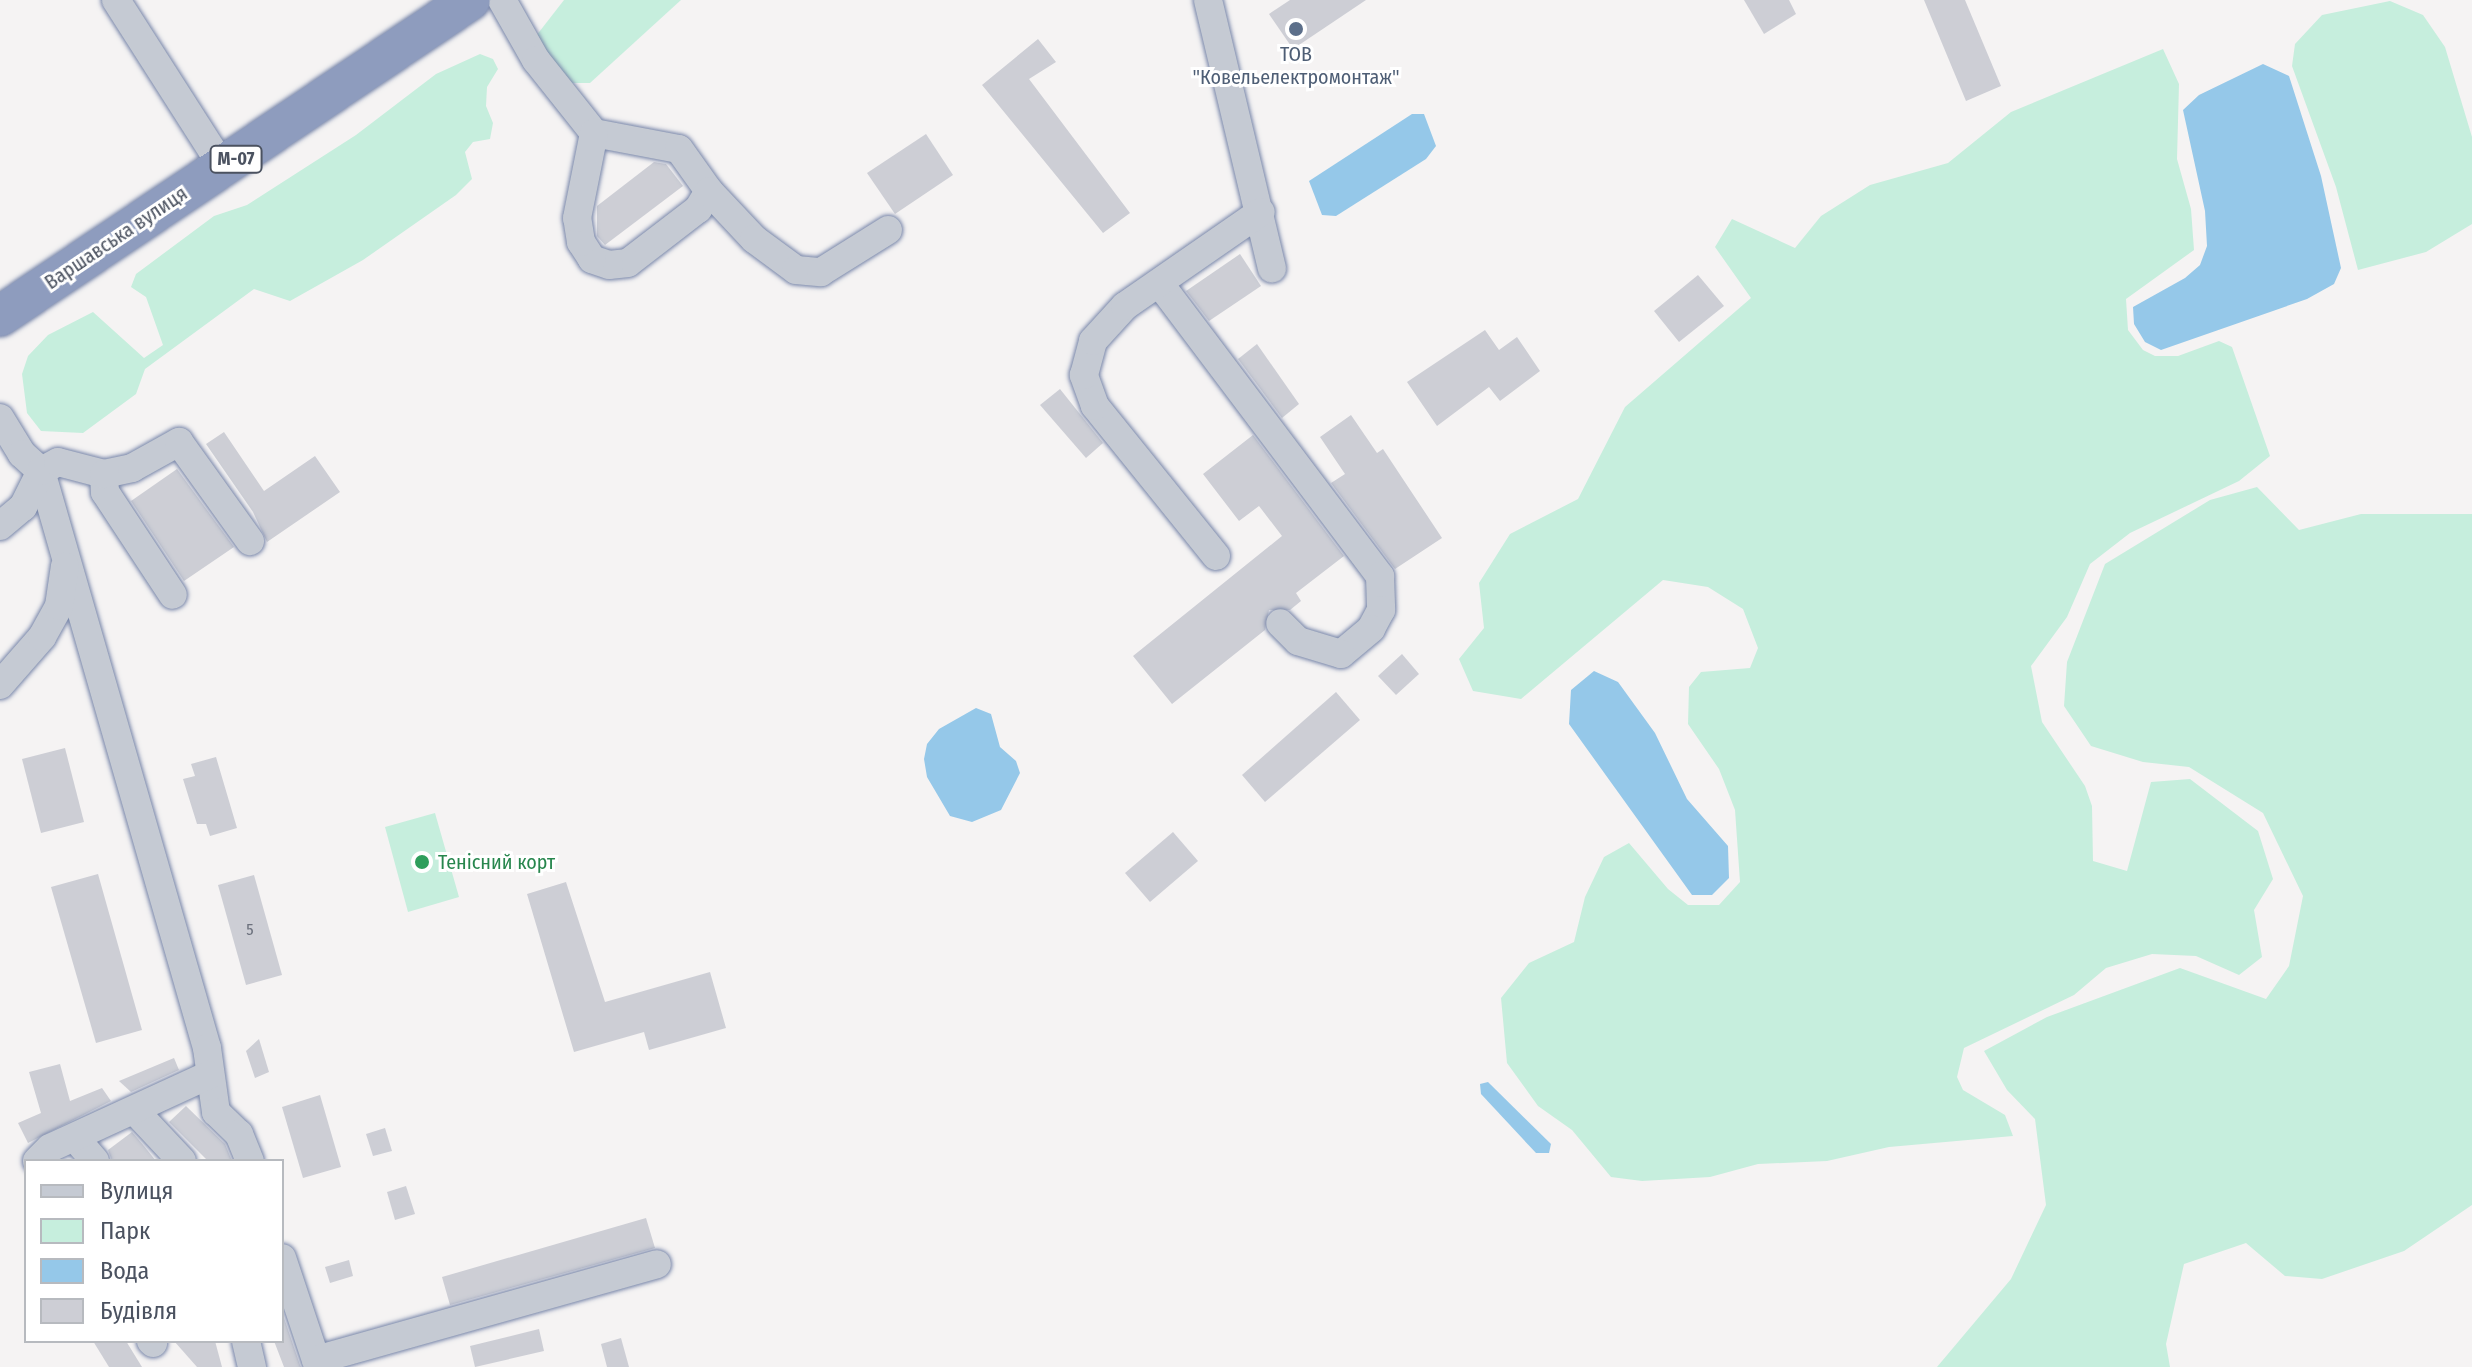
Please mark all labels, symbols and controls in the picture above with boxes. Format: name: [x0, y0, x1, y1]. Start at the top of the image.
marker: ТОВ "Ковельелектромонтаж": [1287, 20, 1305, 38]
place label: ТОВ "Ковельелектромонтаж": [1192, 42, 1400, 89]
road number: М-07: [208, 145, 264, 173]
street label: Варшавська вулиця: [40, 181, 192, 295]
place label: Тенісний корт: [438, 850, 555, 874]
marker: Тенісний корт: [413, 853, 431, 871]
house number: 5: [246, 920, 254, 940]
legend: [24, 1159, 284, 1343]
text: Вулиця: [100, 1177, 173, 1205]
text: Парк: [100, 1217, 150, 1245]
text: Вода: [100, 1257, 149, 1285]
text: Будівля: [100, 1297, 177, 1325]

